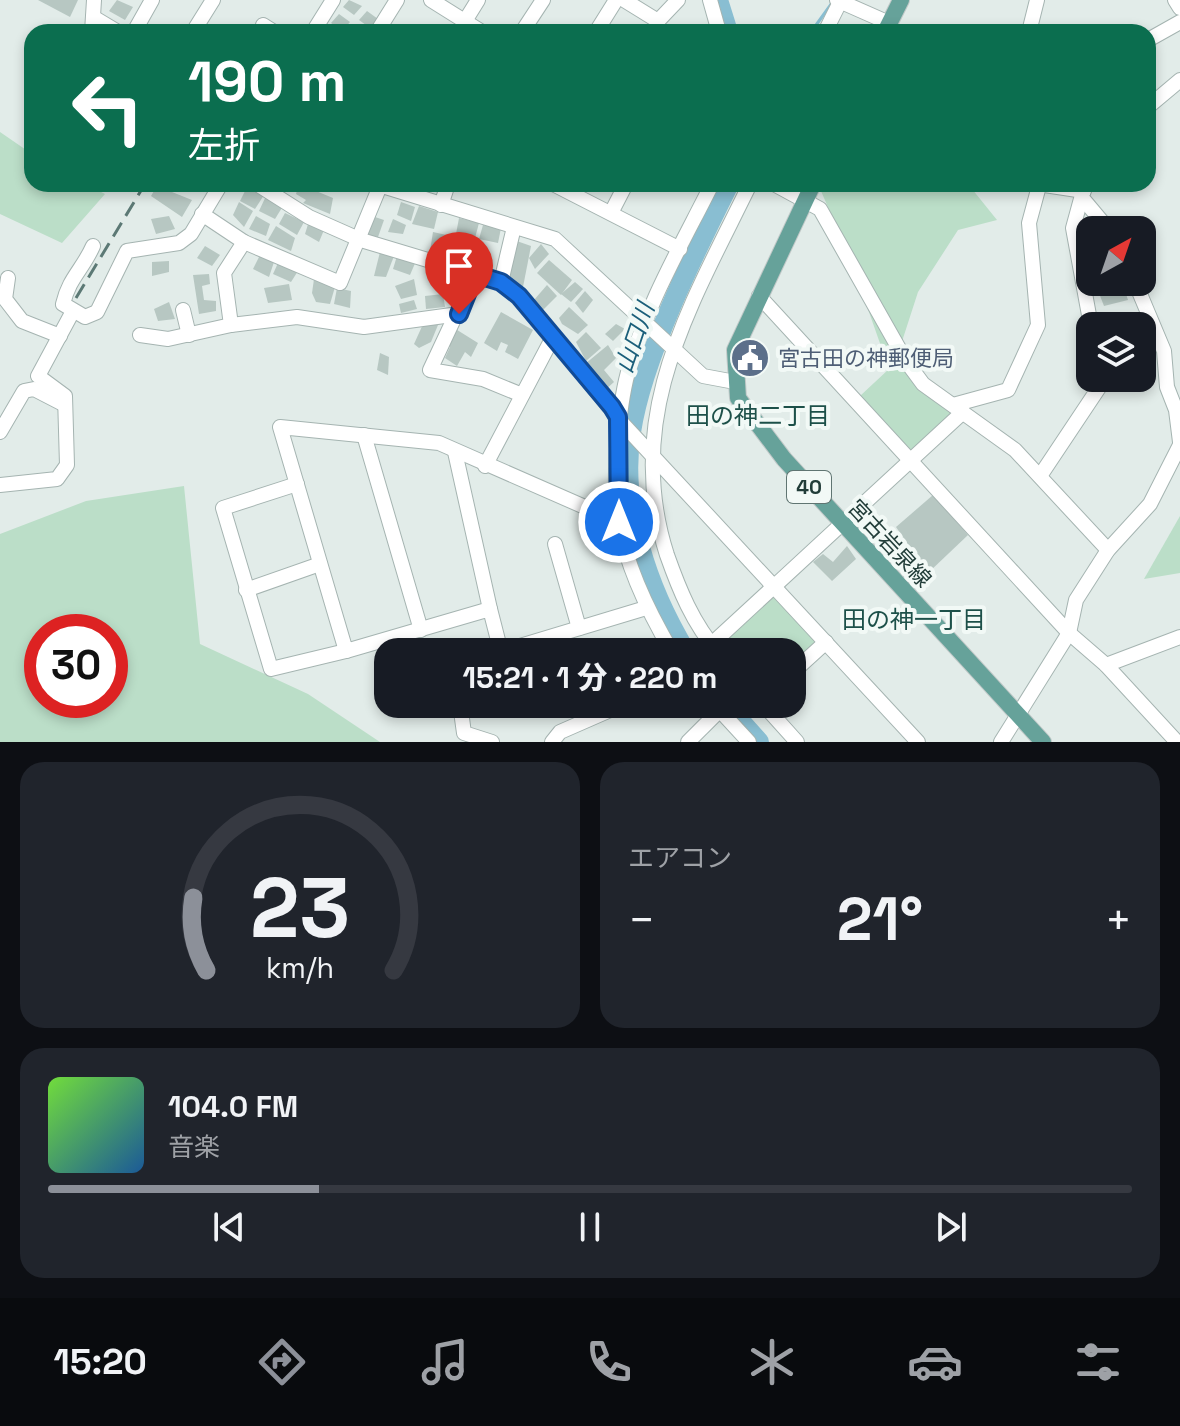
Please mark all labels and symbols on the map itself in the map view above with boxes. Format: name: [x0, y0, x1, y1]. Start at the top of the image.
north arrow: [1076, 216, 1156, 296]
pin: [425, 232, 493, 314]
water label: 山口川: [608, 296, 662, 377]
public building icon: 宮古田の神郵便局: [729, 337, 771, 379]
place label: 宮古田の神郵便局: [778, 344, 954, 372]
district label: 田の神二丁目: [686, 400, 830, 431]
road number: 40: [787, 471, 831, 503]
position arrow: [577, 480, 661, 564]
street label: 宮古岩泉線: [842, 493, 938, 593]
district label: 田の神一丁目: [842, 604, 986, 635]
speed limit sign: 30: [24, 614, 128, 718]

